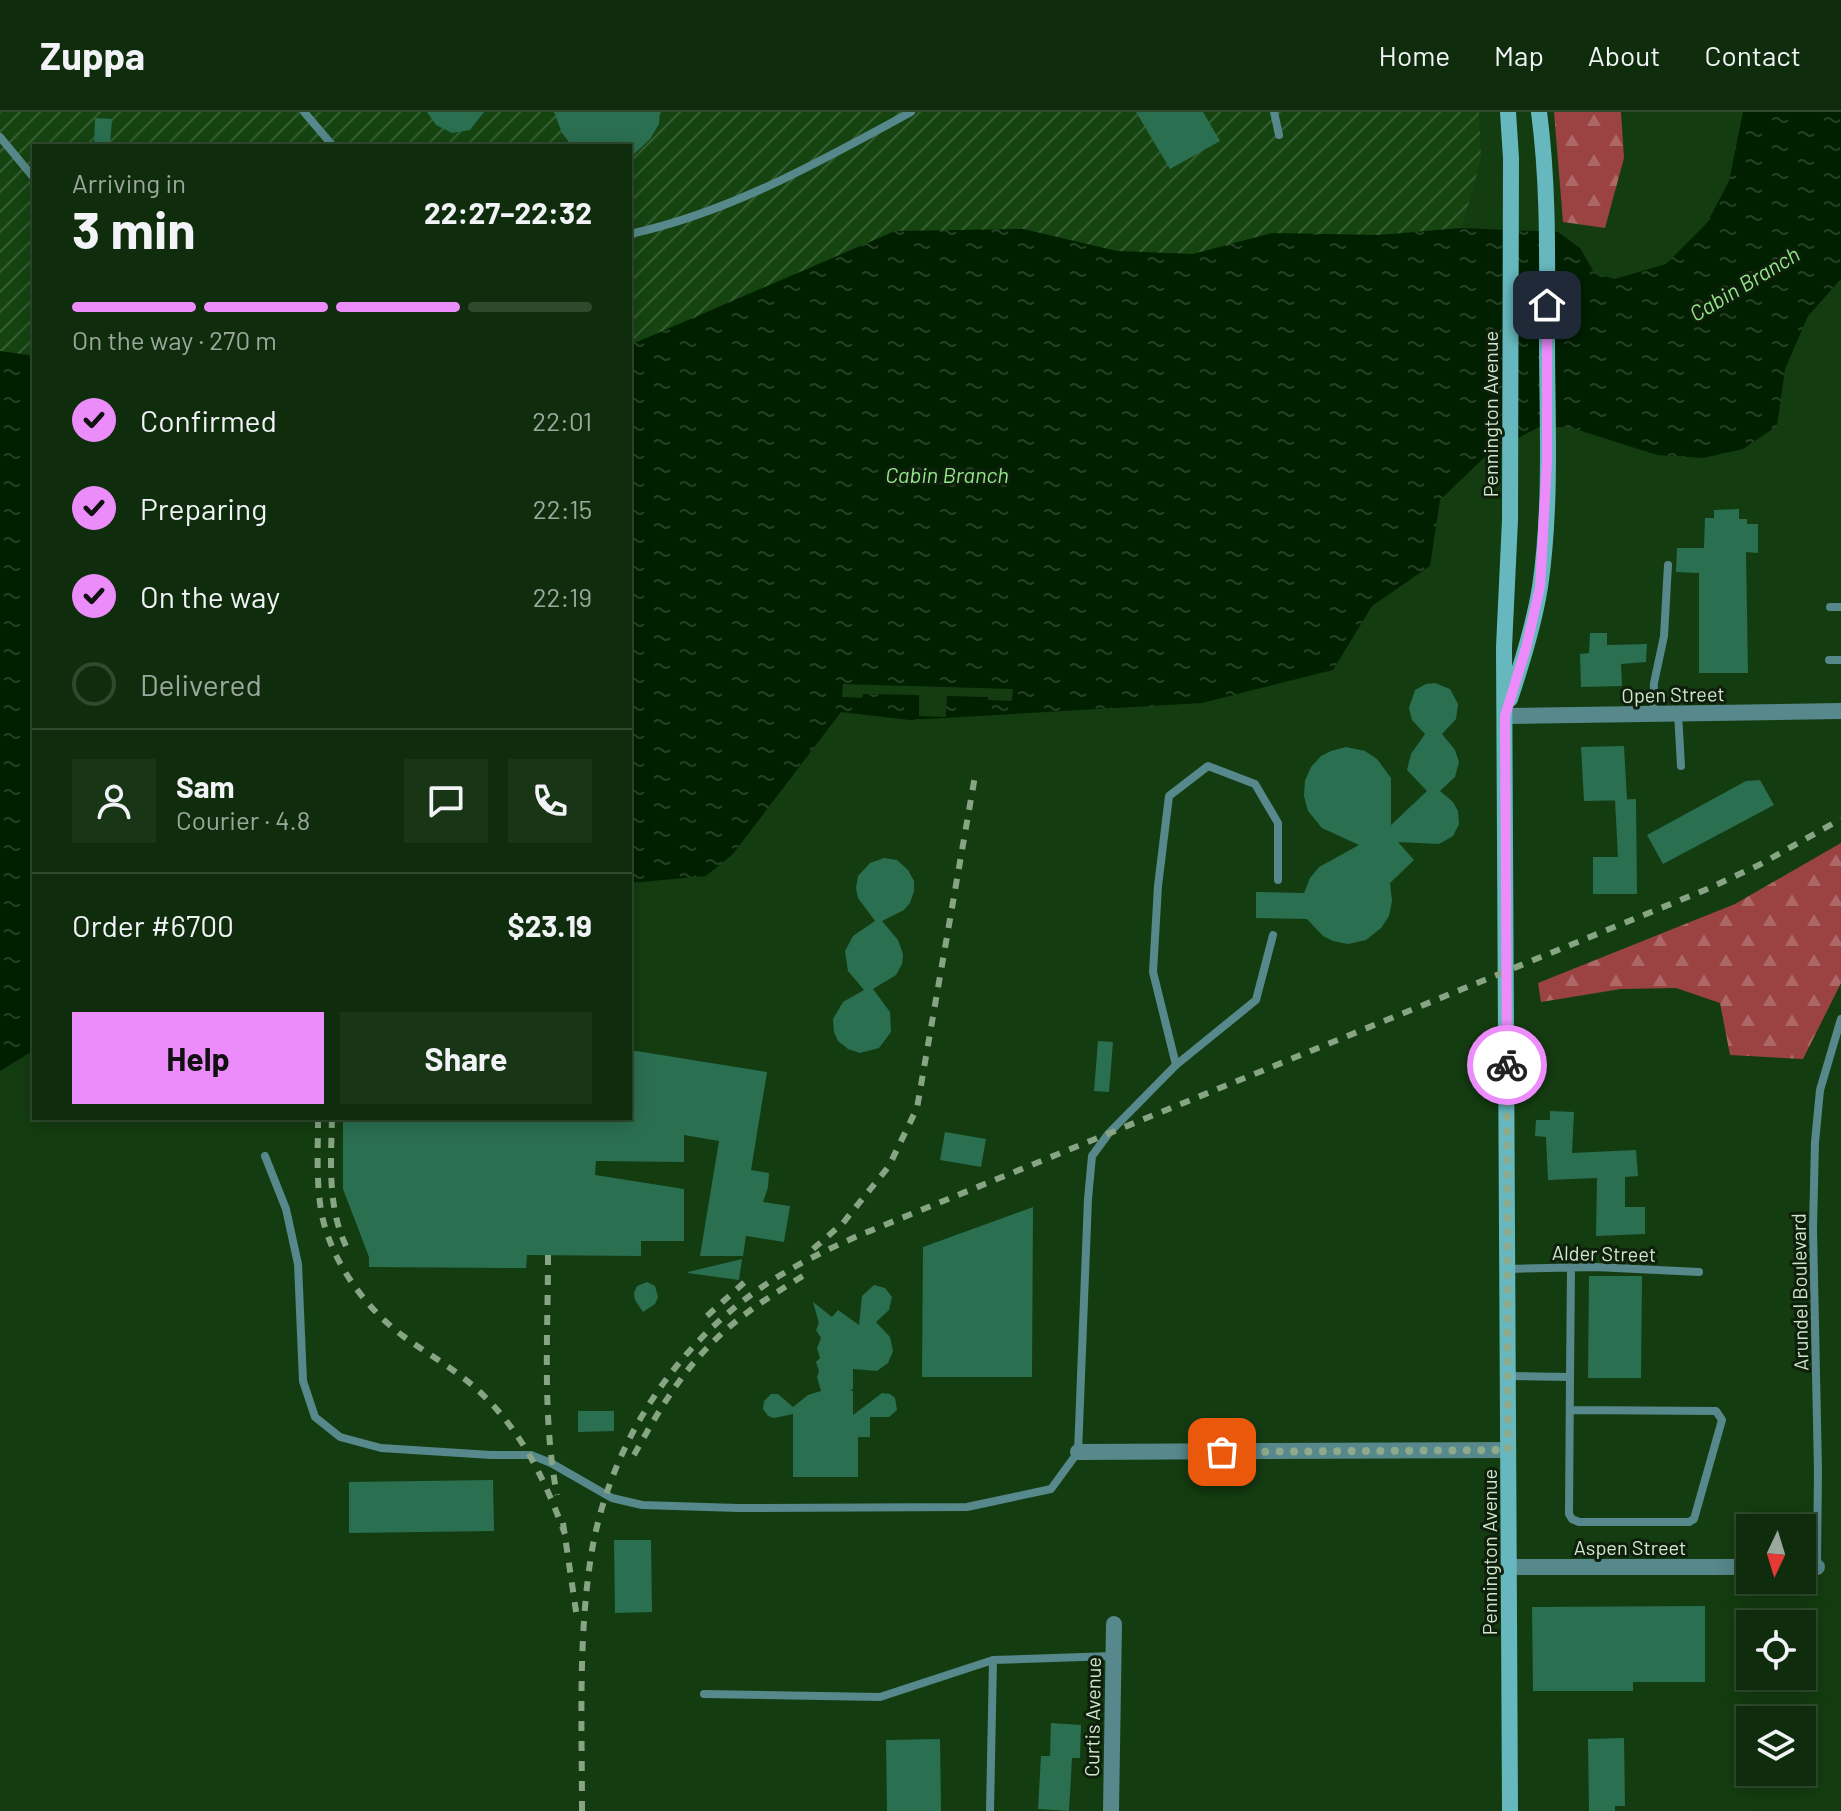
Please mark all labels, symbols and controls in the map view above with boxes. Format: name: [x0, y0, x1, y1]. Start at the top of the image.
text: Zuppa: [40, 32, 145, 78]
text: Home: [1379, 38, 1450, 72]
text: Map: [1494, 38, 1544, 72]
text: About: [1588, 38, 1660, 72]
text: Contact: [1704, 38, 1801, 72]
text: Arriving in: [72, 167, 186, 198]
text: 22:27–22:32: [424, 194, 592, 230]
text: 3 min: [72, 197, 196, 259]
water label: Cabin Branch: [1684, 240, 1804, 326]
pin: [1513, 271, 1581, 339]
icon: home: [1525, 283, 1569, 327]
text: On the way · 270 m: [72, 324, 277, 355]
street label: Pennington Avenue: [1478, 331, 1502, 497]
icon: check: [72, 398, 116, 442]
text: Confirmed: [140, 402, 277, 438]
text: 22:01: [532, 405, 592, 436]
water label: Cabin Branch: [885, 461, 1009, 487]
icon: check: [72, 486, 116, 530]
text: Preparing: [140, 490, 267, 526]
text: 22:15: [533, 493, 592, 524]
icon: check: [72, 574, 116, 618]
text: On the way: [140, 578, 280, 614]
text: 22:19: [533, 581, 592, 612]
text: Delivered: [140, 666, 262, 702]
street label: Open Street: [1621, 681, 1725, 707]
button: person: [72, 759, 156, 843]
button: chat: [404, 759, 488, 843]
button: phone: [508, 759, 592, 843]
text: Sam: [176, 768, 235, 804]
text: Courier · 4.8: [176, 804, 310, 835]
text: Order #6700: [72, 907, 234, 943]
text: $23.19: [508, 907, 592, 943]
button: Help: [72, 1012, 324, 1104]
button: Share: [340, 1012, 592, 1104]
courier: [1467, 1025, 1547, 1105]
icon: bike: [1485, 1043, 1529, 1087]
street label: Arundel Boulevard: [1786, 1213, 1812, 1371]
street label: Alder Street: [1552, 1240, 1656, 1266]
pin: [1188, 1418, 1256, 1486]
icon: bag: [1200, 1430, 1244, 1474]
street label: Pennington Avenue: [1477, 1469, 1501, 1635]
north arrow: [1736, 1514, 1816, 1594]
map controls: [1736, 1514, 1816, 1786]
street label: Aspen Street: [1574, 1535, 1686, 1559]
button: locate: [1736, 1610, 1816, 1690]
street label: Curtis Avenue: [1079, 1657, 1105, 1777]
button: layers: [1736, 1706, 1816, 1786]

